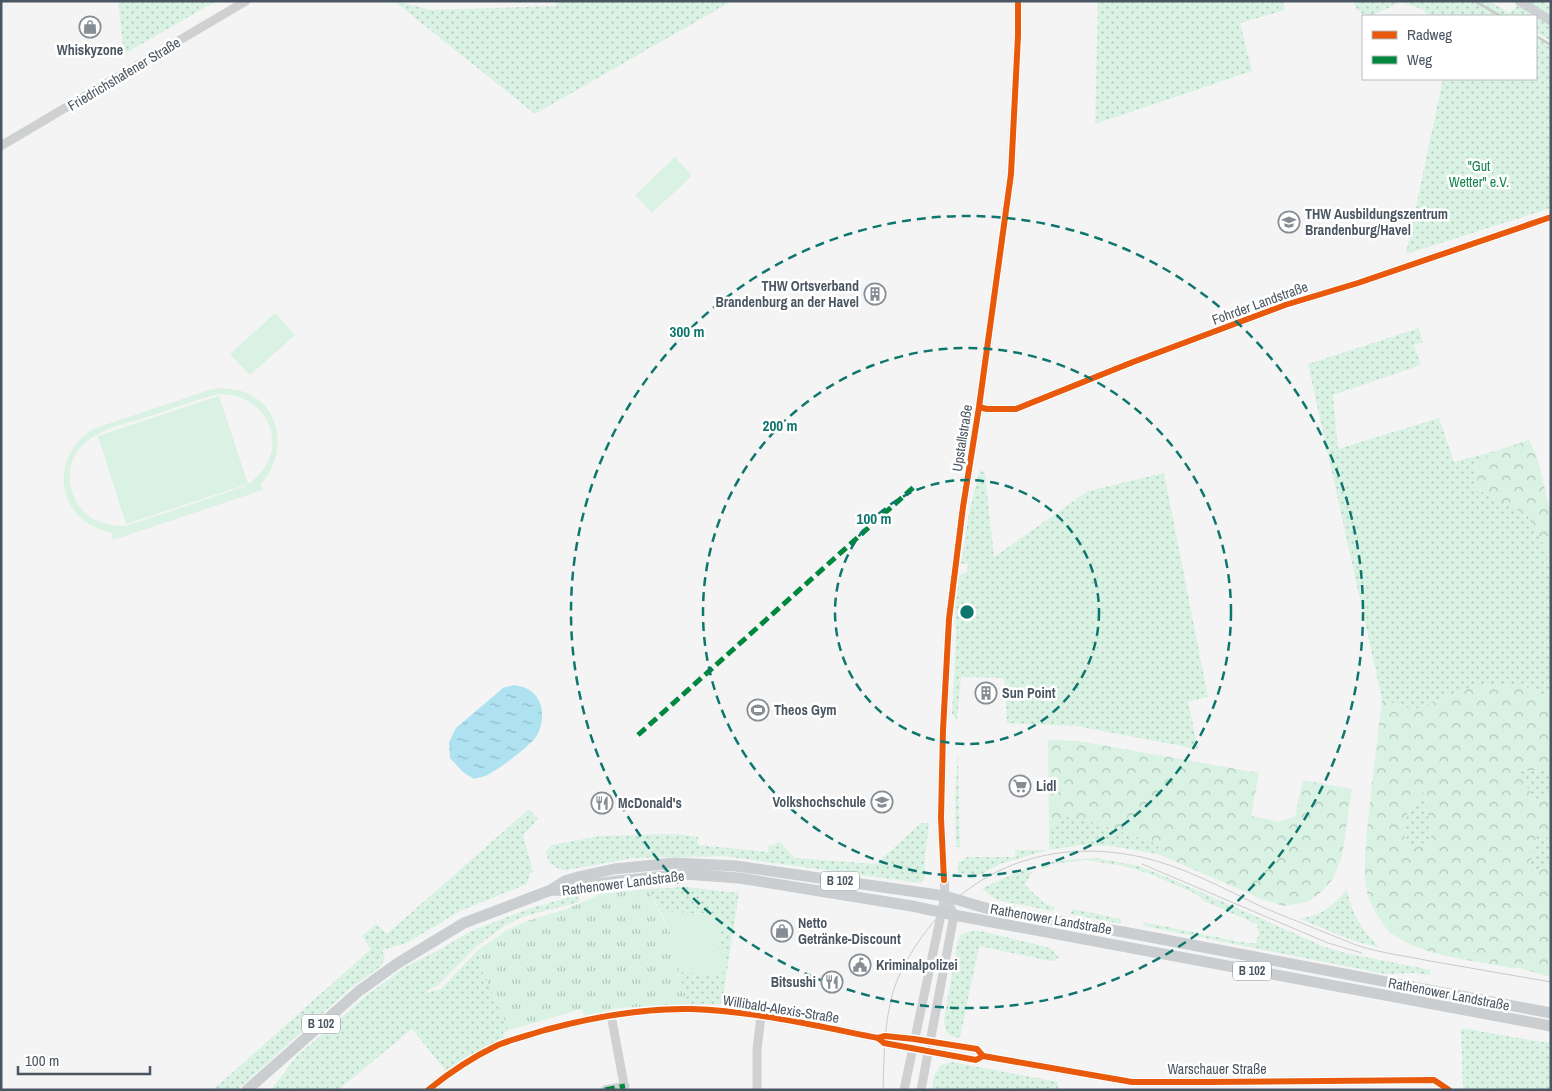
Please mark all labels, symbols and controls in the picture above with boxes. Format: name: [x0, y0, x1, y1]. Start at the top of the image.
shop icon: Whiskyzone: [78, 15, 102, 39]
legend: [1362, 15, 1537, 80]
text: Radweg: [1407, 24, 1452, 45]
street label: Friedrichshafener Straße: [64, 33, 184, 115]
place label: Whiskyzone: [57, 41, 123, 59]
text: Weg: [1407, 49, 1432, 70]
park label: "Gut Wetter" e.V.: [1449, 157, 1509, 191]
place label: THW Ausbildungszentrum Brandenburg/Havel: [1305, 205, 1448, 239]
school or university icon: THW Ausbildungszentrum Brandenburg/Havel: [1277, 210, 1301, 234]
place label: THW Ortsverband Brandenburg an der Havel: [715, 277, 859, 311]
street label: Fohrder Landstraße: [1210, 277, 1310, 329]
building icon: THW Ortsverband Brandenburg an der Havel: [863, 282, 887, 306]
text: 300 m: [670, 321, 704, 342]
street label: Upstallstraße: [948, 403, 976, 473]
text: 200 m: [763, 415, 797, 436]
text: 100 m: [857, 508, 891, 529]
centre of rings: [958, 603, 976, 621]
building icon: Sun Point: [974, 681, 998, 705]
place label: Sun Point: [1002, 684, 1056, 702]
sports icon: Theos Gym: [746, 698, 770, 722]
place label: Theos Gym: [774, 701, 837, 719]
supermarket icon: Lidl: [1008, 774, 1032, 798]
place label: Lidl: [1036, 777, 1056, 795]
school or university icon: Volkshochschule: [870, 790, 894, 814]
restaurant icon: McDonald's: [590, 791, 614, 815]
place label: Volkshochschule: [772, 793, 866, 811]
place label: McDonald's: [618, 794, 682, 812]
street label: Rathenower Landstraße: [561, 867, 685, 899]
road number: B 102: [821, 871, 859, 890]
street label: Rathenower Landstraße: [989, 899, 1113, 939]
place label: Netto Getränke-Discount: [798, 914, 901, 948]
shop icon: Netto Getränke-Discount: [770, 919, 794, 943]
public building icon: Kriminalpolizei: [848, 953, 872, 977]
place label: Kriminalpolizei: [876, 956, 958, 974]
road number: B 102: [1233, 961, 1271, 980]
restaurant icon: Bitsushi: [820, 970, 844, 994]
place label: Bitsushi: [771, 973, 816, 991]
street label: Rathenower Landstraße: [1387, 973, 1511, 1015]
street label: Willibald-Alexis-Straße: [722, 991, 840, 1027]
road number: B 102: [302, 1014, 340, 1034]
scale bar: [18, 1044, 150, 1076]
text: 100 m: [25, 1050, 59, 1071]
street label: Warschauer Straße: [1167, 1060, 1267, 1078]

